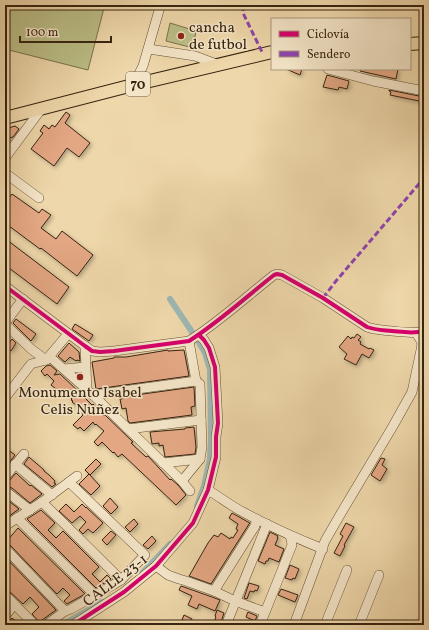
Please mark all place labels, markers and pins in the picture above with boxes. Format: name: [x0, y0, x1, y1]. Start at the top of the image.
place label: cancha de futbol: [189, 18, 247, 56]
marker: cancha de futbol: [176, 31, 186, 41]
marker: Monumento Isabel Celis Nuñez: [75, 372, 85, 382]
place label: Monumento Isabel Celis Nuñez: [18, 383, 142, 421]

